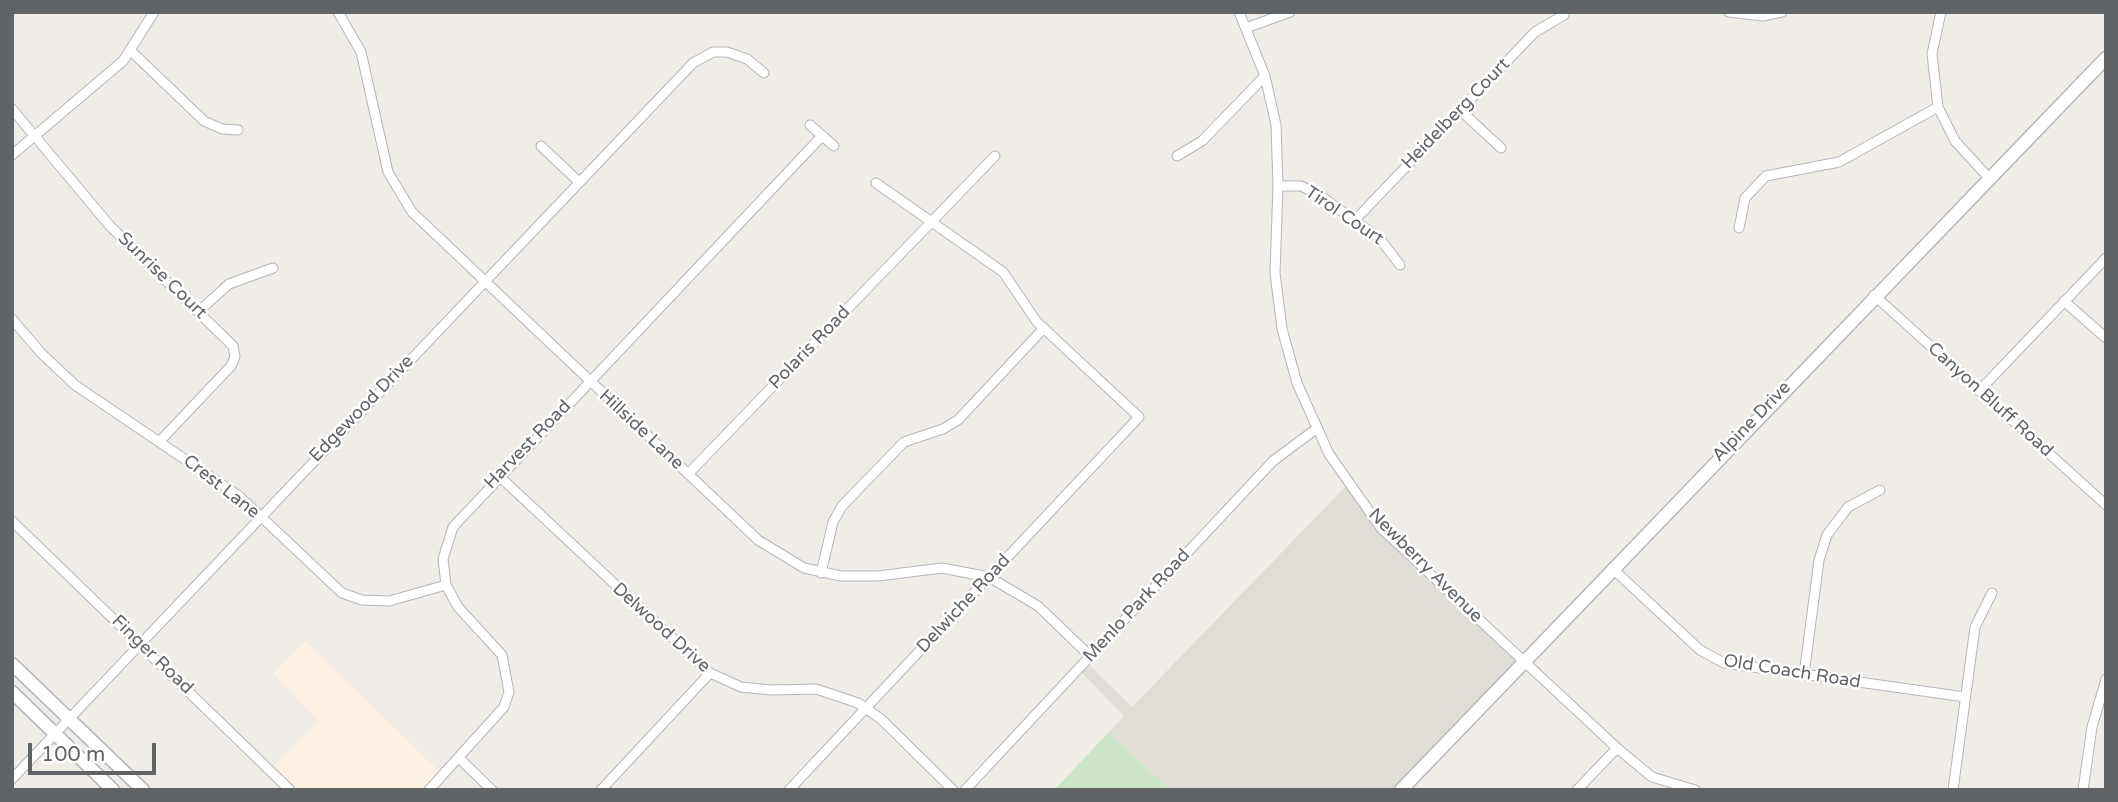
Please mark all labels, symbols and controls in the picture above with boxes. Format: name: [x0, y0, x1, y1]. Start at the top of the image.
street label: Heidelberg Court: [1397, 54, 1515, 174]
street label: Tirol Court: [1301, 182, 1387, 250]
street label: Sunrise Court: [113, 228, 211, 324]
street label: Polaris Road: [765, 302, 855, 394]
street label: Canyon Bluff Road: [1923, 338, 2057, 462]
street label: Edgewood Drive: [305, 351, 419, 467]
street label: Alpine Drive: [1708, 377, 1796, 467]
street label: Hillside Lane: [594, 385, 688, 475]
street label: Harvest Road: [480, 396, 576, 494]
street label: Crest Lane: [179, 450, 263, 524]
street label: Newberry Avenue: [1363, 504, 1487, 628]
street label: Menlo Park Road: [1079, 545, 1195, 667]
street label: Delwiche Road: [913, 550, 1015, 658]
street label: Delwood Drive: [608, 578, 714, 678]
street label: Finger Road: [107, 611, 197, 699]
street label: Old Coach Road: [1722, 650, 1862, 694]
scale bar: [32, 728, 159, 772]
text: 100 m: [41, 742, 105, 767]

